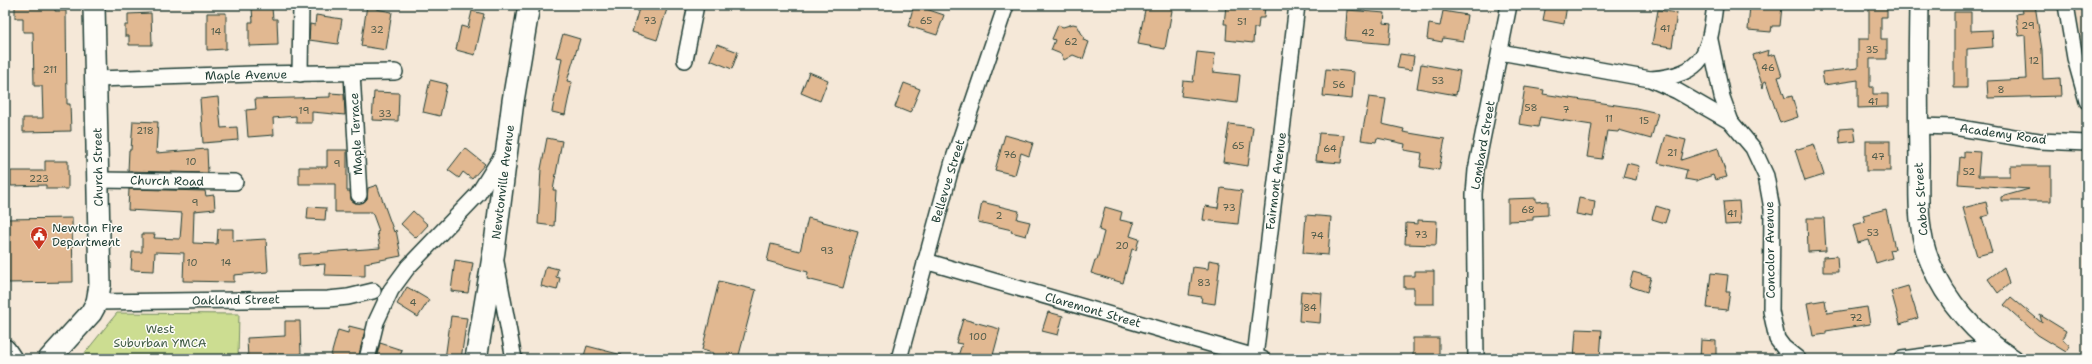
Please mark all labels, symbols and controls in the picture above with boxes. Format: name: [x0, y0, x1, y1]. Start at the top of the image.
house number: 73: [643, 14, 657, 27]
house number: 65: [920, 14, 932, 27]
house number: 51: [1237, 15, 1247, 28]
house number: 29: [2021, 19, 2035, 32]
house number: 41: [1660, 22, 1670, 35]
house number: 32: [370, 23, 384, 36]
house number: 14: [211, 25, 221, 38]
house number: 42: [1361, 26, 1375, 39]
house number: 62: [1064, 35, 1078, 48]
house number: 35: [1866, 43, 1878, 56]
house number: 12: [2029, 54, 2039, 67]
house number: 46: [1761, 61, 1775, 74]
house number: 211: [43, 63, 57, 76]
street label: Maple Avenue: [205, 66, 288, 84]
house number: 53: [1432, 74, 1444, 87]
house number: 56: [1333, 78, 1345, 91]
house number: 8: [1998, 83, 2005, 96]
street label: Maple Terrace: [346, 92, 366, 176]
house number: 41: [1868, 95, 1878, 108]
street label: Lombard Street: [1467, 99, 1499, 191]
house number: 58: [1525, 101, 1537, 114]
house number: 7: [1563, 103, 1570, 116]
house number: 19: [299, 104, 309, 117]
house number: 33: [378, 107, 392, 120]
house number: 11: [1605, 112, 1613, 125]
house number: 15: [1639, 114, 1649, 127]
street label: Academy Road: [1959, 120, 2048, 148]
house number: 218: [136, 124, 154, 137]
street label: Newtonville Avenue: [488, 124, 518, 240]
street label: Church Street: [89, 127, 107, 207]
street label: Fairmont Avenue: [1262, 131, 1290, 231]
street label: Bellevue Street: [928, 137, 968, 225]
house number: 65: [1232, 139, 1244, 152]
house number: 64: [1323, 142, 1337, 155]
house number: 21: [1667, 146, 1677, 159]
house number: 76: [1003, 148, 1017, 161]
house number: 47: [1871, 150, 1885, 163]
house number: 10: [186, 155, 196, 168]
house number: 9: [334, 157, 341, 170]
street label: Cabot Street: [1910, 162, 1932, 236]
house number: 52: [1963, 165, 1975, 178]
house number: 223: [29, 172, 49, 185]
street label: Church Road: [130, 172, 204, 190]
house number: 9: [192, 196, 199, 209]
house number: 73: [1222, 201, 1236, 214]
street label: Concolor Avenue: [1761, 201, 1779, 299]
house number: 68: [1521, 203, 1535, 216]
house number: 41: [1727, 207, 1737, 220]
house number: 2: [996, 209, 1003, 222]
place label: Newton Fire Department: [52, 220, 123, 250]
public building icon: Newton Fire Department: [29, 225, 49, 250]
house number: 53: [1867, 226, 1879, 239]
house number: 73: [1414, 228, 1428, 241]
house number: 74: [1310, 229, 1324, 242]
house number: 20: [1115, 239, 1129, 252]
house number: 93: [820, 244, 834, 257]
house number: 10: [187, 256, 197, 269]
house number: 14: [221, 256, 231, 269]
house number: 83: [1197, 276, 1211, 289]
street label: Claremont Street: [1043, 289, 1143, 331]
street label: Oakland Street: [192, 291, 280, 309]
house number: 4: [410, 296, 417, 309]
house number: 84: [1303, 301, 1317, 314]
house number: 72: [1849, 311, 1863, 324]
park label: West Suburban YMCA: [114, 321, 207, 351]
house number: 100: [969, 330, 987, 343]

